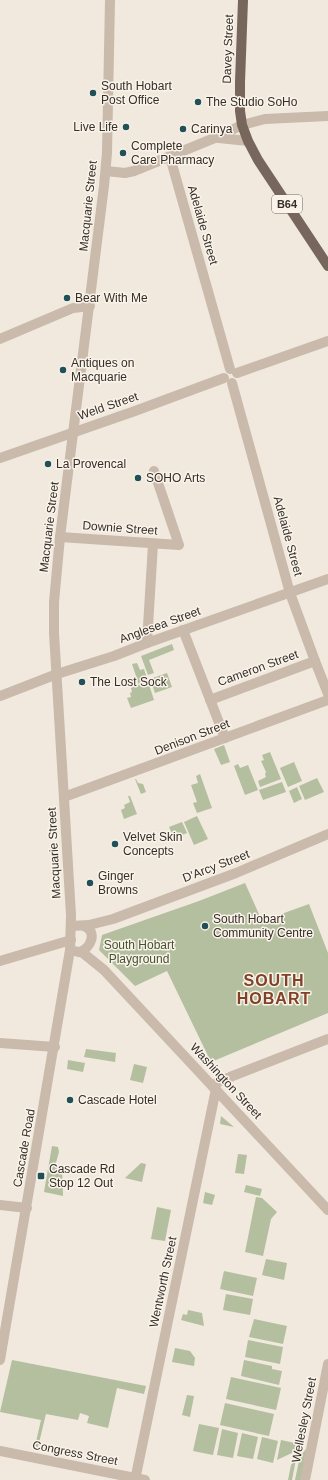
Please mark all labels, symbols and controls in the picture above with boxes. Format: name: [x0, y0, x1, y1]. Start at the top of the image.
street label: Davey Street: [220, 13, 236, 84]
place label: South Hobart Post Office: [101, 79, 172, 107]
marker: South Hobart Post Office: [88, 88, 98, 98]
place label: The Studio SoHo: [206, 95, 298, 109]
marker: The Studio SoHo: [193, 97, 203, 107]
place label: Live Life: [73, 120, 118, 134]
marker: Live Life: [121, 122, 131, 132]
place label: Carinya: [191, 122, 233, 136]
marker: Carinya: [178, 124, 188, 134]
place label: Complete Care Pharmacy: [131, 139, 214, 167]
marker: Complete Care Pharmacy: [118, 148, 128, 158]
street label: Macquarie Street: [76, 159, 100, 252]
street label: Adelaide Street: [185, 184, 221, 267]
road number: B64: [272, 195, 302, 213]
place label: Bear With Me: [75, 291, 148, 305]
marker: Bear With Me: [62, 293, 72, 303]
place label: Antiques on Macquarie: [71, 356, 134, 384]
marker: Antiques on Macquarie: [58, 365, 68, 375]
street label: Weld Street: [76, 389, 140, 423]
place label: La Provencal: [56, 457, 126, 471]
marker: La Provencal: [43, 459, 53, 469]
place label: SOHO Arts: [146, 471, 205, 485]
marker: SOHO Arts: [133, 473, 143, 483]
street label: Macquarie Street: [36, 480, 62, 573]
street label: Adelaide Street: [271, 495, 306, 578]
street label: Downie Street: [82, 518, 159, 538]
street label: Anglesea Street: [117, 604, 203, 646]
street label: Cameron Street: [216, 647, 301, 689]
place label: The Lost Sock: [90, 675, 168, 689]
marker: The Lost Sock: [77, 677, 87, 687]
street label: Denison Street: [152, 716, 232, 758]
street label: Macquarie Street: [45, 806, 63, 899]
place label: Velvet Skin Concepts: [123, 830, 182, 858]
marker: Velvet Skin Concepts: [110, 839, 120, 849]
street label: D'Arcy Street: [181, 847, 252, 885]
place label: Ginger Browns: [98, 869, 138, 897]
marker: Ginger Browns: [85, 878, 95, 888]
place label: South Hobart Community Centre: [213, 912, 313, 940]
marker: South Hobart Community Centre: [200, 921, 210, 931]
park label: South Hobart Playground: [104, 938, 175, 966]
district label: SOUTH HOBART: [237, 972, 311, 1007]
street label: Washington Street: [187, 1040, 265, 1122]
place label: Cascade Hotel: [78, 1093, 157, 1107]
marker: Cascade Hotel: [65, 1095, 75, 1105]
street label: Cascade Road: [10, 1108, 38, 1188]
place label: Cascade Rd Stop 12 Out: [49, 1162, 115, 1190]
marker: Cascade Rd Stop 12 Out: [36, 1171, 46, 1181]
street label: Wentworth Street: [147, 1235, 180, 1329]
street label: Wellesley Street: [289, 1376, 319, 1464]
street label: Congress Street: [31, 1438, 120, 1468]

